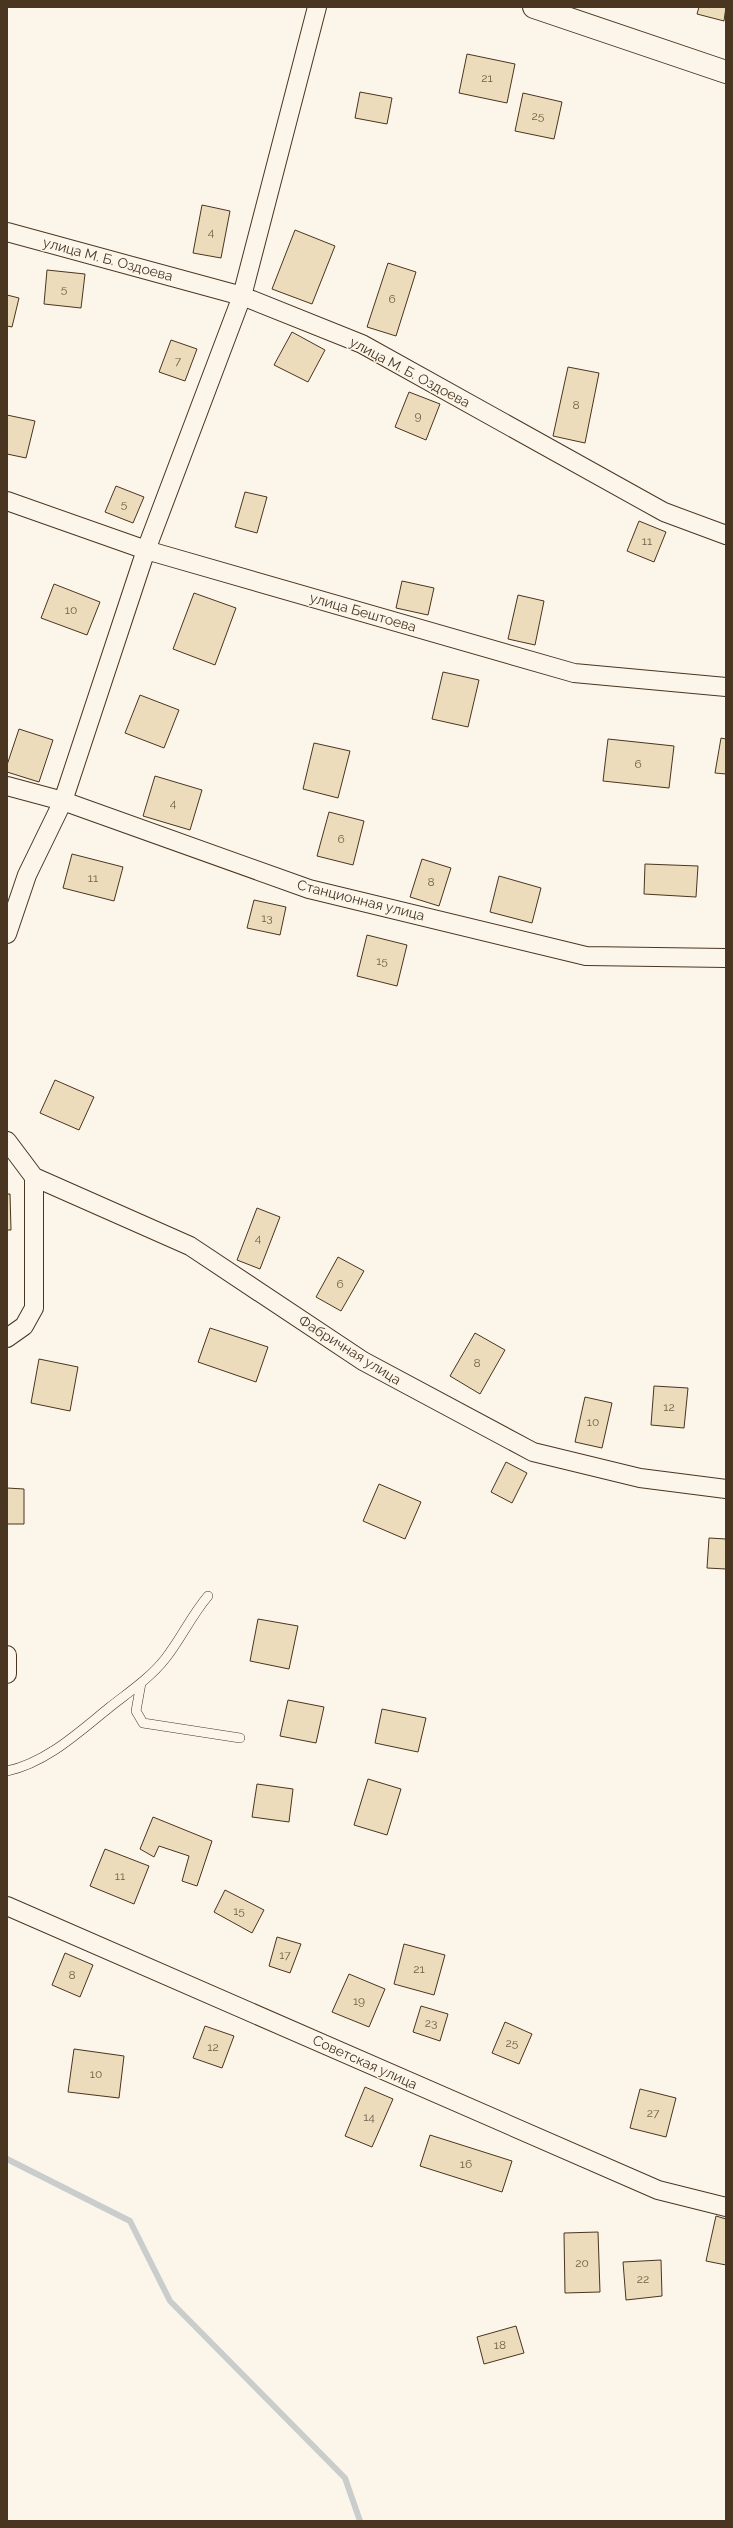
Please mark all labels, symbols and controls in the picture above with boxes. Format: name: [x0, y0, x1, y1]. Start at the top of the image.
house number: 21: [481, 71, 493, 85]
house number: 25: [532, 109, 545, 123]
house number: 4: [208, 225, 215, 239]
street label: улица М. Б. Оздоева: [41, 234, 175, 284]
house number: 5: [61, 282, 68, 296]
house number: 6: [388, 292, 396, 306]
street label: улица М. Б. Оздоева: [347, 334, 473, 410]
house number: 7: [175, 354, 182, 368]
house number: 8: [572, 398, 580, 412]
house number: 9: [414, 409, 422, 423]
house number: 5: [121, 497, 128, 511]
house number: 11: [642, 534, 652, 548]
street label: улица Бештоева: [308, 589, 418, 635]
house number: 10: [65, 603, 77, 617]
house number: 6: [634, 757, 642, 771]
house number: 4: [170, 796, 177, 810]
house number: 6: [337, 832, 345, 846]
house number: 11: [88, 871, 98, 885]
house number: 8: [427, 875, 435, 889]
street label: Станционная улица: [296, 876, 426, 924]
house number: 13: [261, 911, 273, 925]
house number: 15: [376, 954, 388, 968]
house number: 4: [255, 1231, 262, 1245]
house number: 6: [336, 1277, 344, 1291]
street label: Фабричная улица: [296, 1312, 404, 1388]
house number: 8: [473, 1356, 481, 1370]
house number: 12: [663, 1400, 675, 1414]
house number: 10: [587, 1415, 599, 1429]
house number: 11: [115, 1869, 125, 1883]
house number: 15: [233, 1904, 245, 1918]
house number: 17: [279, 1948, 291, 1962]
house number: 21: [413, 1962, 425, 1976]
house number: 8: [68, 1968, 76, 1982]
house number: 19: [353, 1994, 365, 2008]
house number: 23: [425, 2016, 437, 2030]
street label: Советская улица: [310, 2032, 420, 2092]
house number: 25: [506, 2036, 519, 2050]
house number: 12: [207, 2040, 219, 2054]
house number: 10: [90, 2067, 102, 2081]
house number: 27: [647, 2106, 660, 2120]
house number: 14: [363, 2110, 375, 2124]
house number: 16: [460, 2157, 472, 2171]
house number: 20: [575, 2256, 589, 2270]
house number: 22: [637, 2272, 649, 2286]
house number: 18: [494, 2338, 506, 2352]

